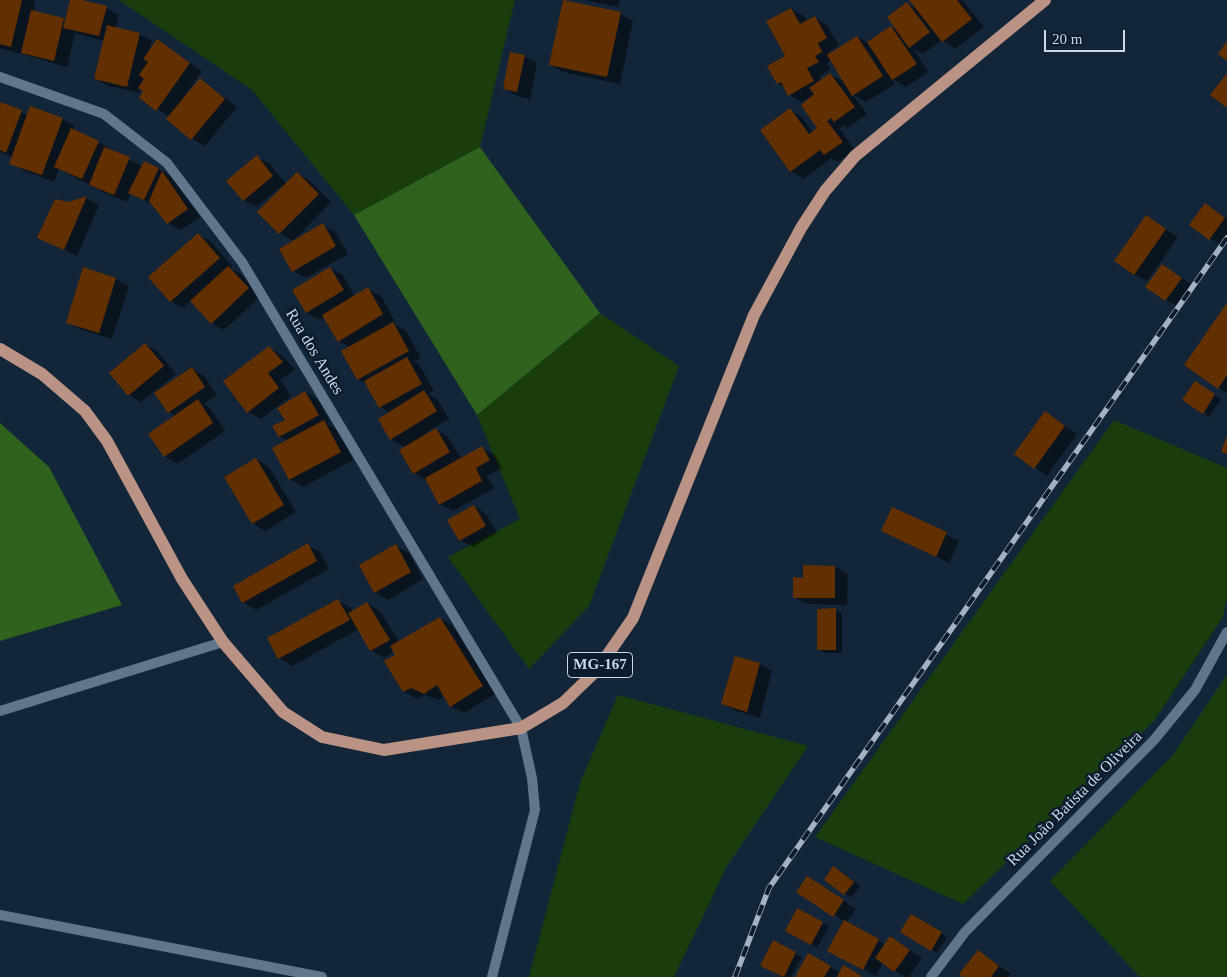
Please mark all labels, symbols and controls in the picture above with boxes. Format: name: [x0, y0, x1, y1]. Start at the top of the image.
scale bar: [1047, 20, 1128, 52]
text: 20 m: [1052, 31, 1082, 47]
street label: Rua dos Andes: [281, 306, 347, 398]
road number: MG-167: [568, 652, 632, 678]
street label: Rua João Batista de Oliveira: [1003, 727, 1147, 871]

